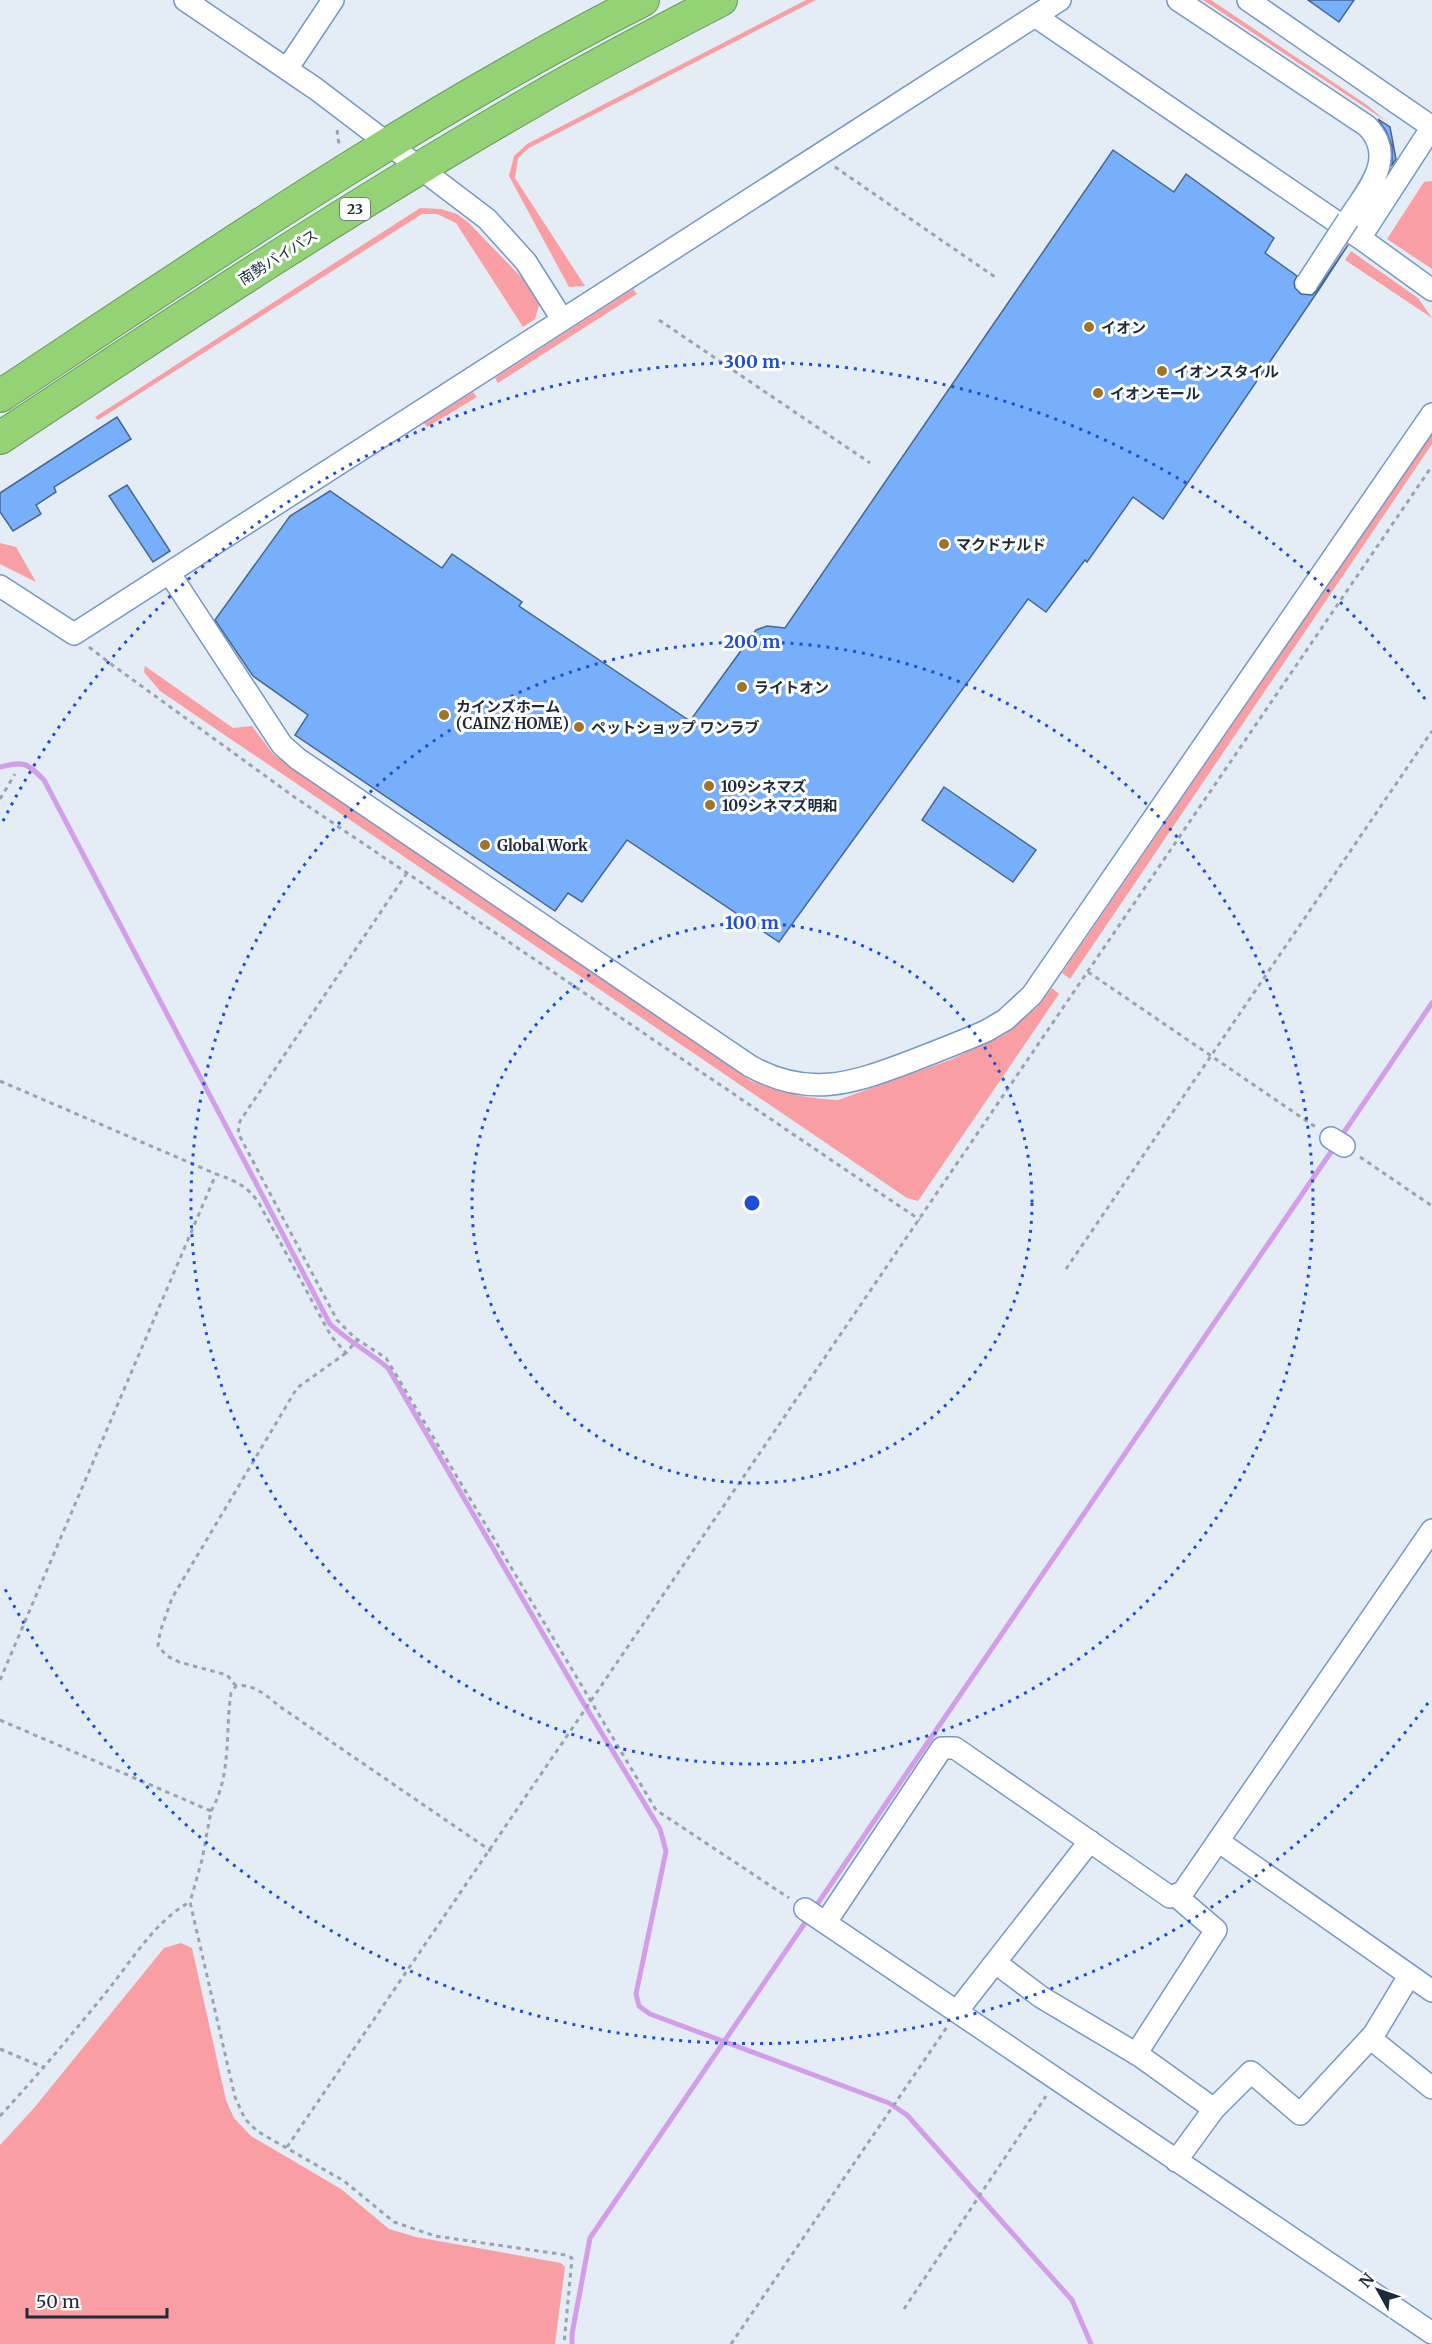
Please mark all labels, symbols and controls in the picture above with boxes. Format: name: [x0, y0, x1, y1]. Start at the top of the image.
road number: 23: [340, 198, 370, 220]
street label: 南勢バイパス: [235, 225, 321, 289]
place label: イオン: [1101, 318, 1146, 337]
marker: イオン: [1082, 320, 1096, 334]
text: 300 m: [724, 350, 780, 373]
place label: イオンスタイル: [1174, 362, 1279, 381]
marker: イオンスタイル: [1155, 364, 1169, 378]
place label: イオンモール: [1110, 384, 1200, 403]
marker: イオンモール: [1091, 386, 1105, 400]
place label: マクドナルド: [956, 535, 1046, 554]
marker: マクドナルド: [937, 537, 951, 551]
text: 200 m: [724, 630, 780, 653]
place label: ライトオン: [754, 678, 829, 697]
marker: ライトオン: [735, 680, 749, 694]
place label: カインズホーム (CAINZ HOME): [456, 697, 569, 733]
marker: カインズホーム (CAINZ HOME): [437, 708, 451, 722]
place label: ペットショップ ワンラブ: [591, 718, 760, 737]
marker: ペットショップ ワンラブ: [572, 720, 586, 734]
place label: 109シネマズ: [721, 777, 806, 796]
marker: 109シネマズ: [702, 779, 716, 793]
place label: 109シネマズ明和: [722, 796, 837, 815]
marker: 109シネマズ明和: [703, 798, 717, 812]
place label: Global Work: [497, 836, 588, 855]
marker: Global Work: [478, 838, 492, 852]
text: 100 m: [725, 911, 779, 934]
centre of rings: [742, 1193, 762, 1213]
north arrow: [1348, 2260, 1408, 2320]
text: N: [1355, 2269, 1378, 2292]
scale bar: [27, 2281, 166, 2319]
text: 50 m: [36, 2290, 80, 2313]

